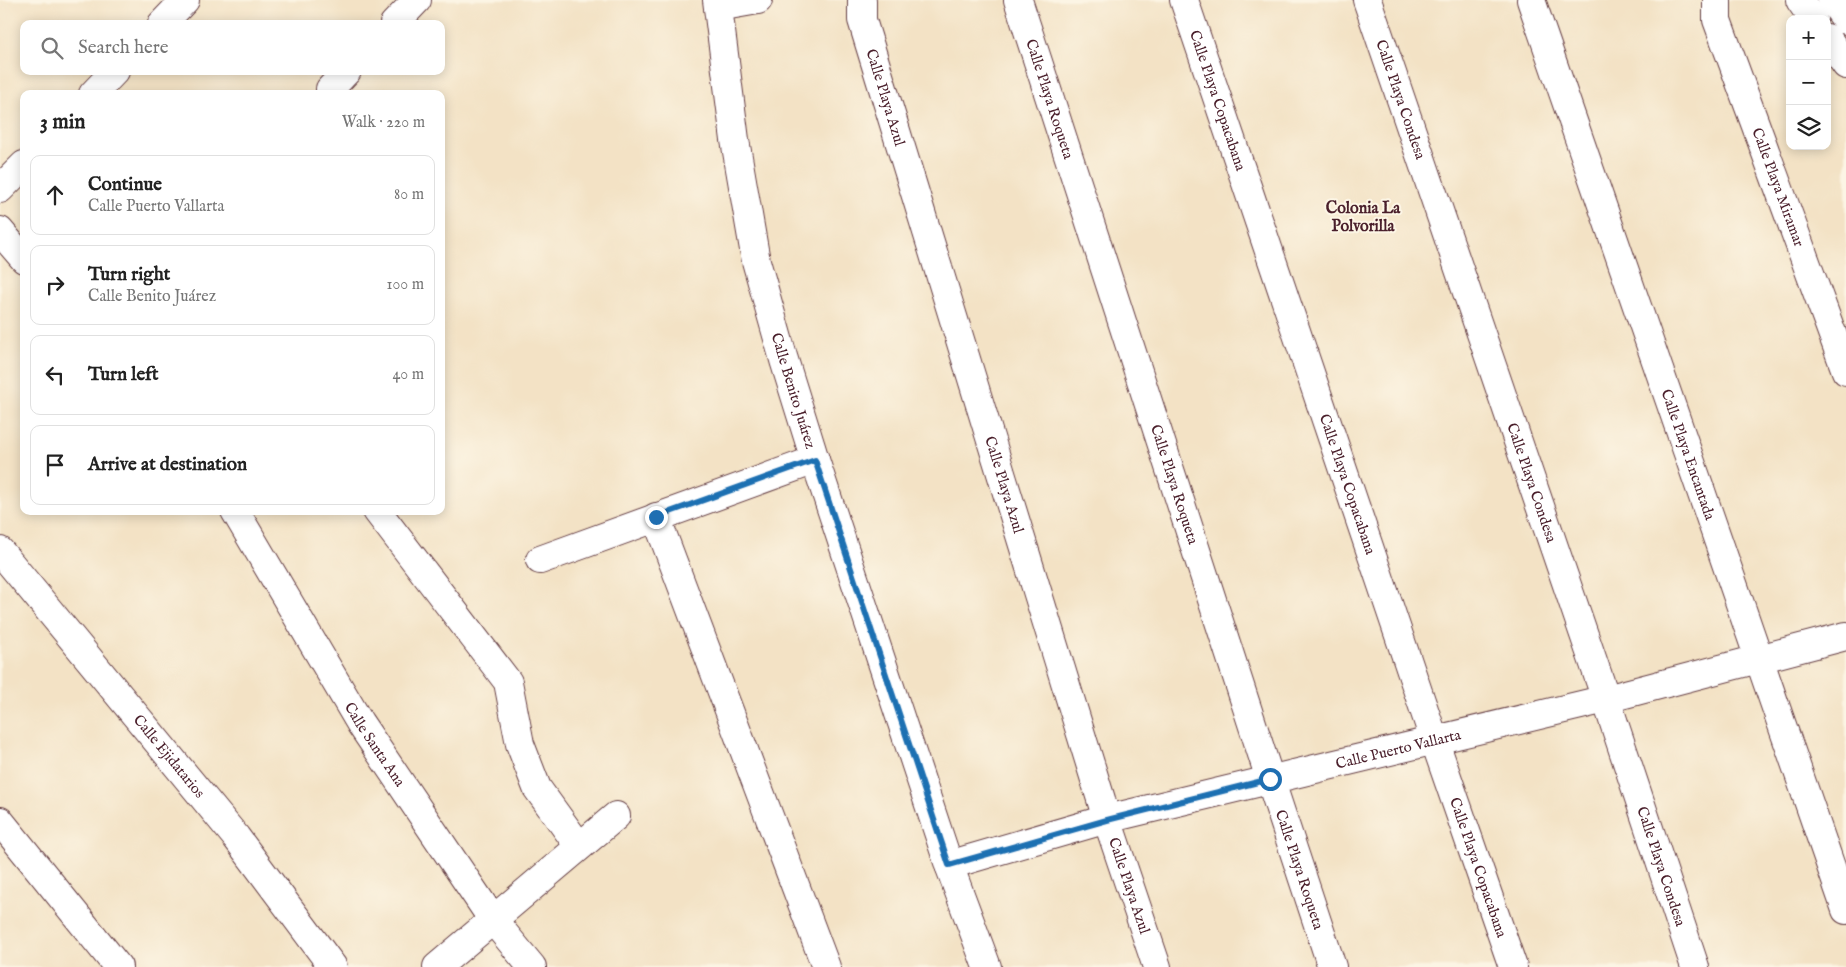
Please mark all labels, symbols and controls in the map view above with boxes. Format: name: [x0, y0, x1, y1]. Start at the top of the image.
map controls: [1786, 15, 1831, 150]
button: +: [1786, 15, 1831, 60]
search box: [20, 20, 445, 75]
street label: Calle Playa Copacabana: [1185, 28, 1251, 174]
icon: search: [38, 34, 66, 62]
text: Search here: [78, 36, 169, 60]
street label: Calle Playa Roqueta: [1022, 37, 1078, 162]
street label: Calle Playa Condesa: [1372, 37, 1430, 162]
street label: Calle Playa Azul: [862, 47, 910, 149]
button: −: [1786, 60, 1831, 105]
button: layers: [1786, 105, 1831, 150]
text: 3 min: [40, 109, 85, 136]
text: Walk · 220 m: [342, 113, 425, 133]
street label: Calle Playa Miramar: [1748, 125, 1809, 250]
text: Continue: [88, 173, 162, 197]
icon: ahead: [41, 181, 69, 209]
text: 80 m: [394, 185, 424, 205]
text: Calle Puerto Vallarta: [88, 197, 225, 217]
district label: Colonia La Polvorilla: [1326, 199, 1401, 237]
text: Turn right: [88, 263, 170, 287]
icon: right: [41, 271, 69, 299]
text: 100 m: [387, 275, 424, 295]
text: Calle Benito Juárez: [88, 287, 216, 307]
street label: Calle Benito Juárez: [767, 331, 820, 451]
icon: left: [41, 361, 69, 389]
text: Turn left: [88, 363, 159, 387]
text: 40 m: [392, 365, 424, 385]
street label: Calle Playa Encantada: [1657, 387, 1720, 523]
street label: Calle Playa Copacabana: [1315, 411, 1380, 557]
street label: Calle Playa Condesa: [1503, 420, 1561, 545]
street label: Calle Playa Roqueta: [1146, 422, 1203, 547]
street label: Calle Playa Azul: [981, 434, 1029, 536]
icon: arrive: [41, 451, 69, 479]
text: Arrive at destination: [88, 453, 247, 477]
route end: [645, 506, 668, 529]
street label: Calle Santa Ana: [340, 699, 410, 790]
street label: Calle Ejidatarios: [129, 711, 209, 802]
street label: Calle Puerto Vallarta: [1334, 725, 1463, 773]
route start: [1259, 768, 1282, 791]
street label: Calle Playa Copacabana: [1445, 795, 1512, 940]
street label: Calle Playa Condesa: [1633, 804, 1690, 929]
street label: Calle Playa Roqueta: [1271, 807, 1329, 932]
street label: Calle Playa Azul: [1104, 835, 1155, 937]

